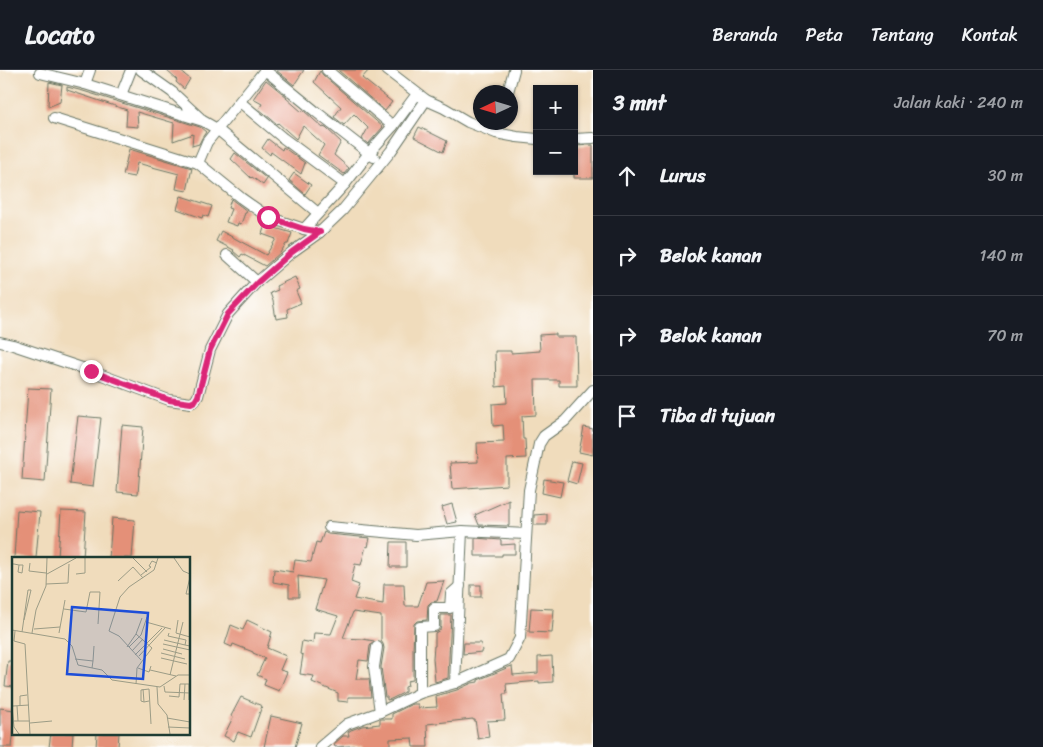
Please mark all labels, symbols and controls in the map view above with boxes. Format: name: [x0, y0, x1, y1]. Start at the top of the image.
text: Locato: [25, 14, 95, 56]
text: Beranda: [712, 19, 778, 51]
text: Peta: [806, 19, 843, 51]
text: Tentang: [871, 19, 934, 51]
text: Kontak: [962, 19, 1018, 51]
text: 3 mnt: [613, 84, 666, 122]
north arrow: [473, 85, 518, 130]
map controls: [533, 85, 578, 175]
button: +: [533, 85, 578, 130]
text: Jalan kaki · 240 m: [894, 88, 1023, 117]
button: −: [533, 130, 578, 175]
text: Lurus: [660, 159, 706, 192]
text: 30 m: [988, 161, 1023, 190]
icon: ahead: [613, 162, 641, 190]
route start: [257, 206, 280, 229]
text: Belok kanan: [660, 239, 762, 272]
text: 140 m: [980, 241, 1023, 270]
icon: right: [613, 242, 641, 270]
text: Belok kanan: [660, 319, 762, 352]
text: 70 m: [987, 321, 1023, 350]
icon: right: [613, 322, 641, 350]
route end: [80, 360, 103, 383]
text: Tiba di tujuan: [660, 399, 775, 432]
icon: arrive: [613, 402, 641, 430]
inset map: [12, 557, 190, 734]

